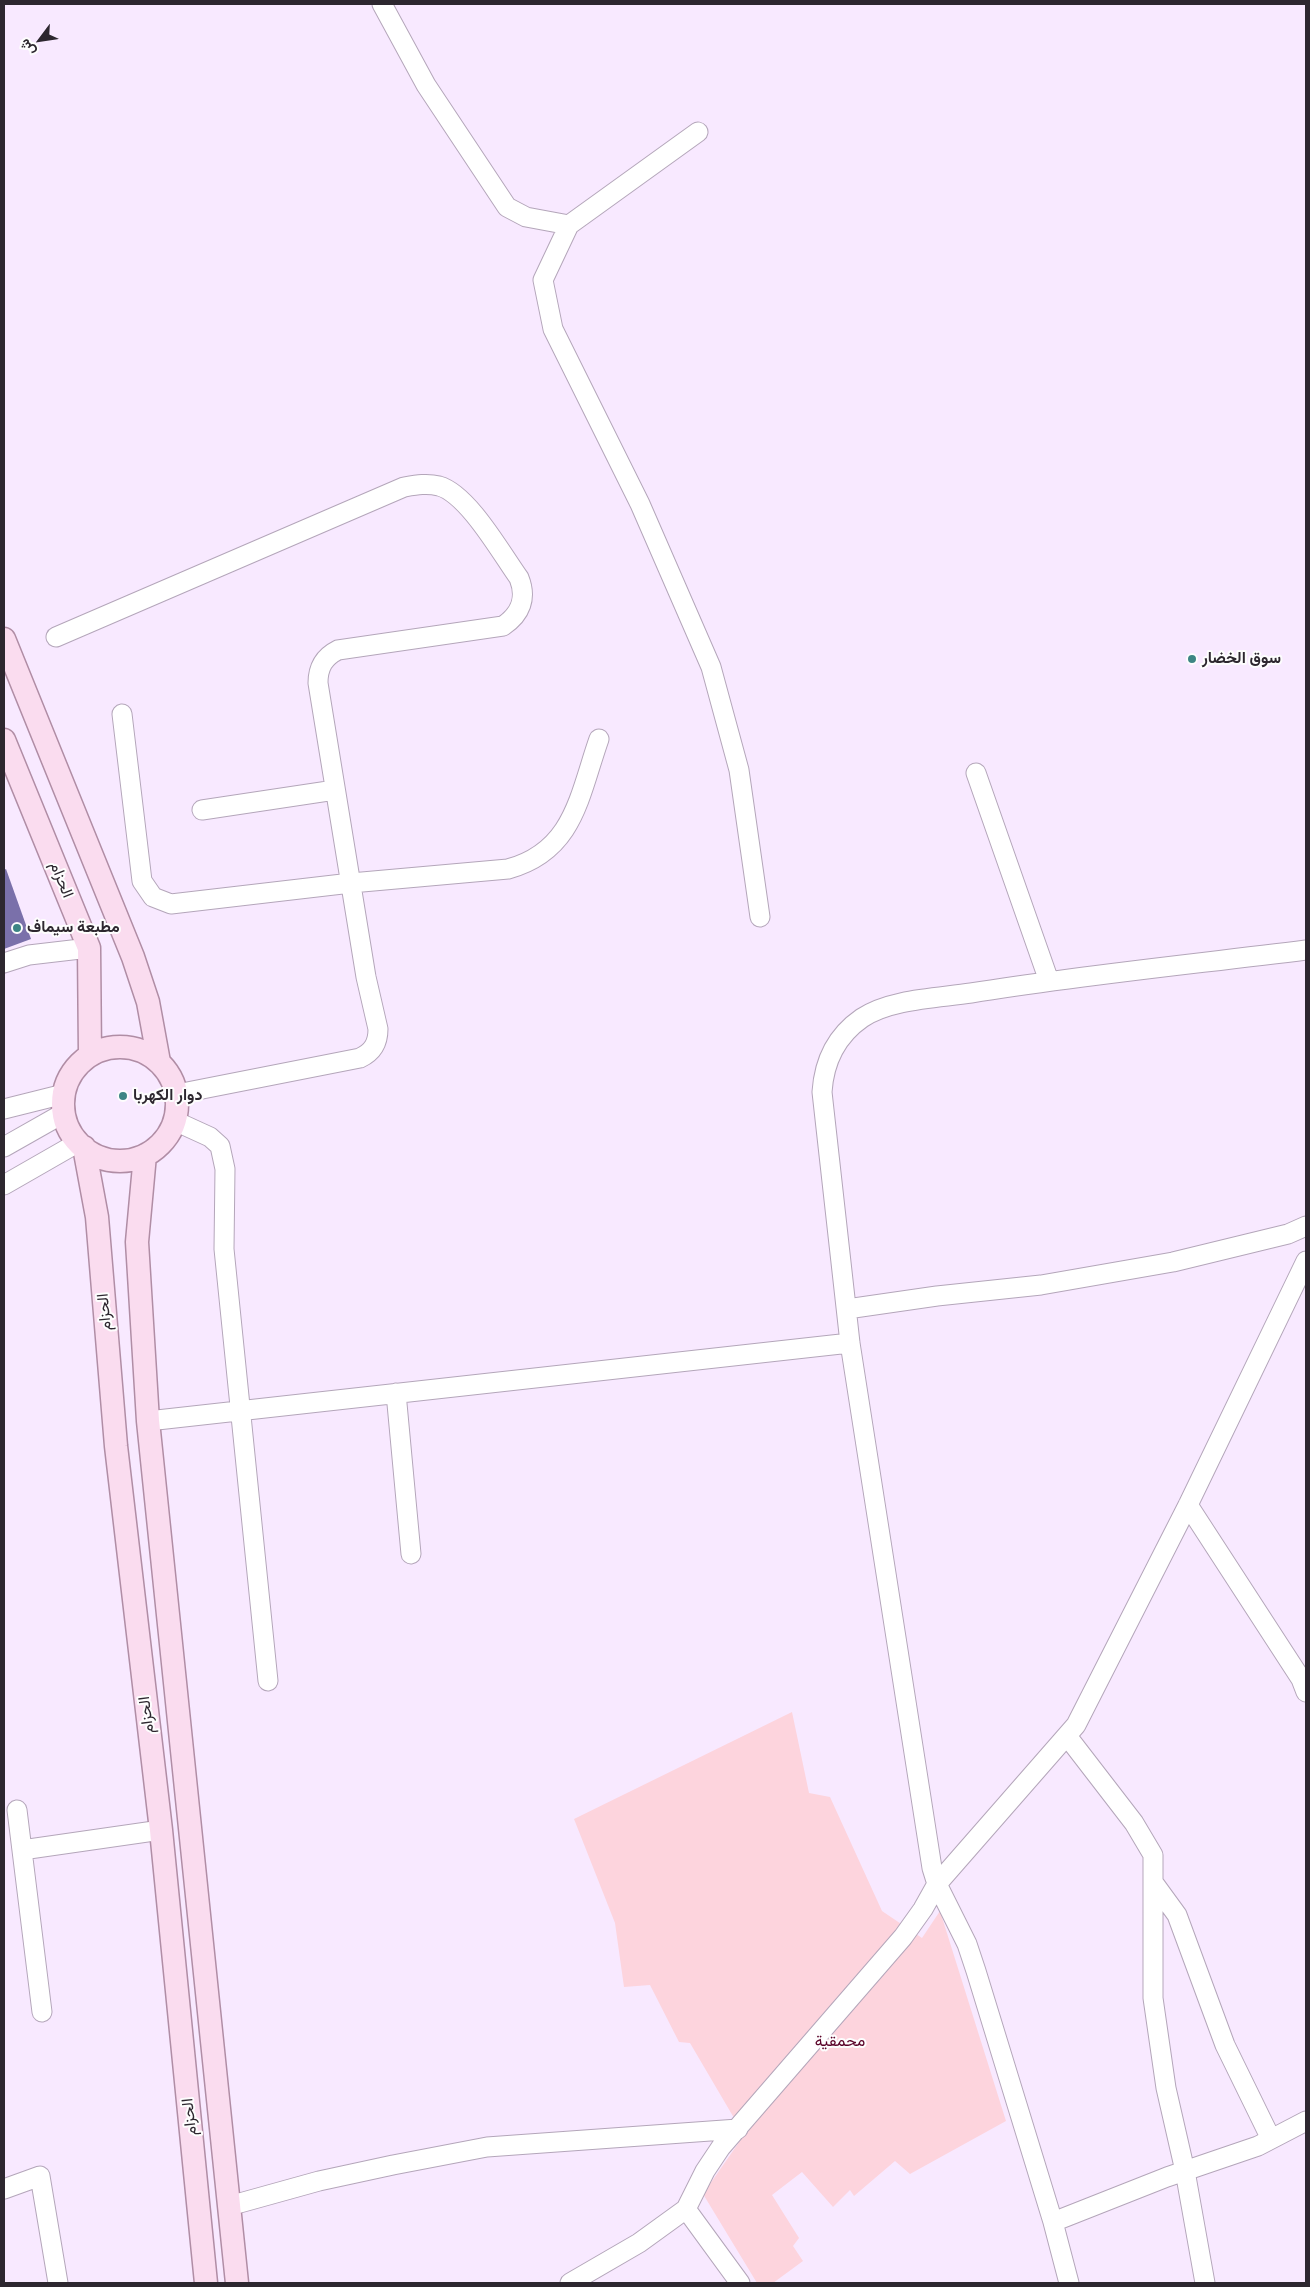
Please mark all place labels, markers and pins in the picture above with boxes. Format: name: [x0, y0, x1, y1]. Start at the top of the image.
place label: سوق الخضار: [1202, 649, 1281, 669]
marker: سوق الخضار: [1186, 653, 1198, 665]
place label: مطبعة سيماف: [27, 918, 120, 938]
marker: مطبعة سيماف: [11, 922, 23, 934]
place label: دوار الكهربا: [133, 1086, 202, 1106]
marker: دوار الكهربا: [117, 1090, 129, 1102]

